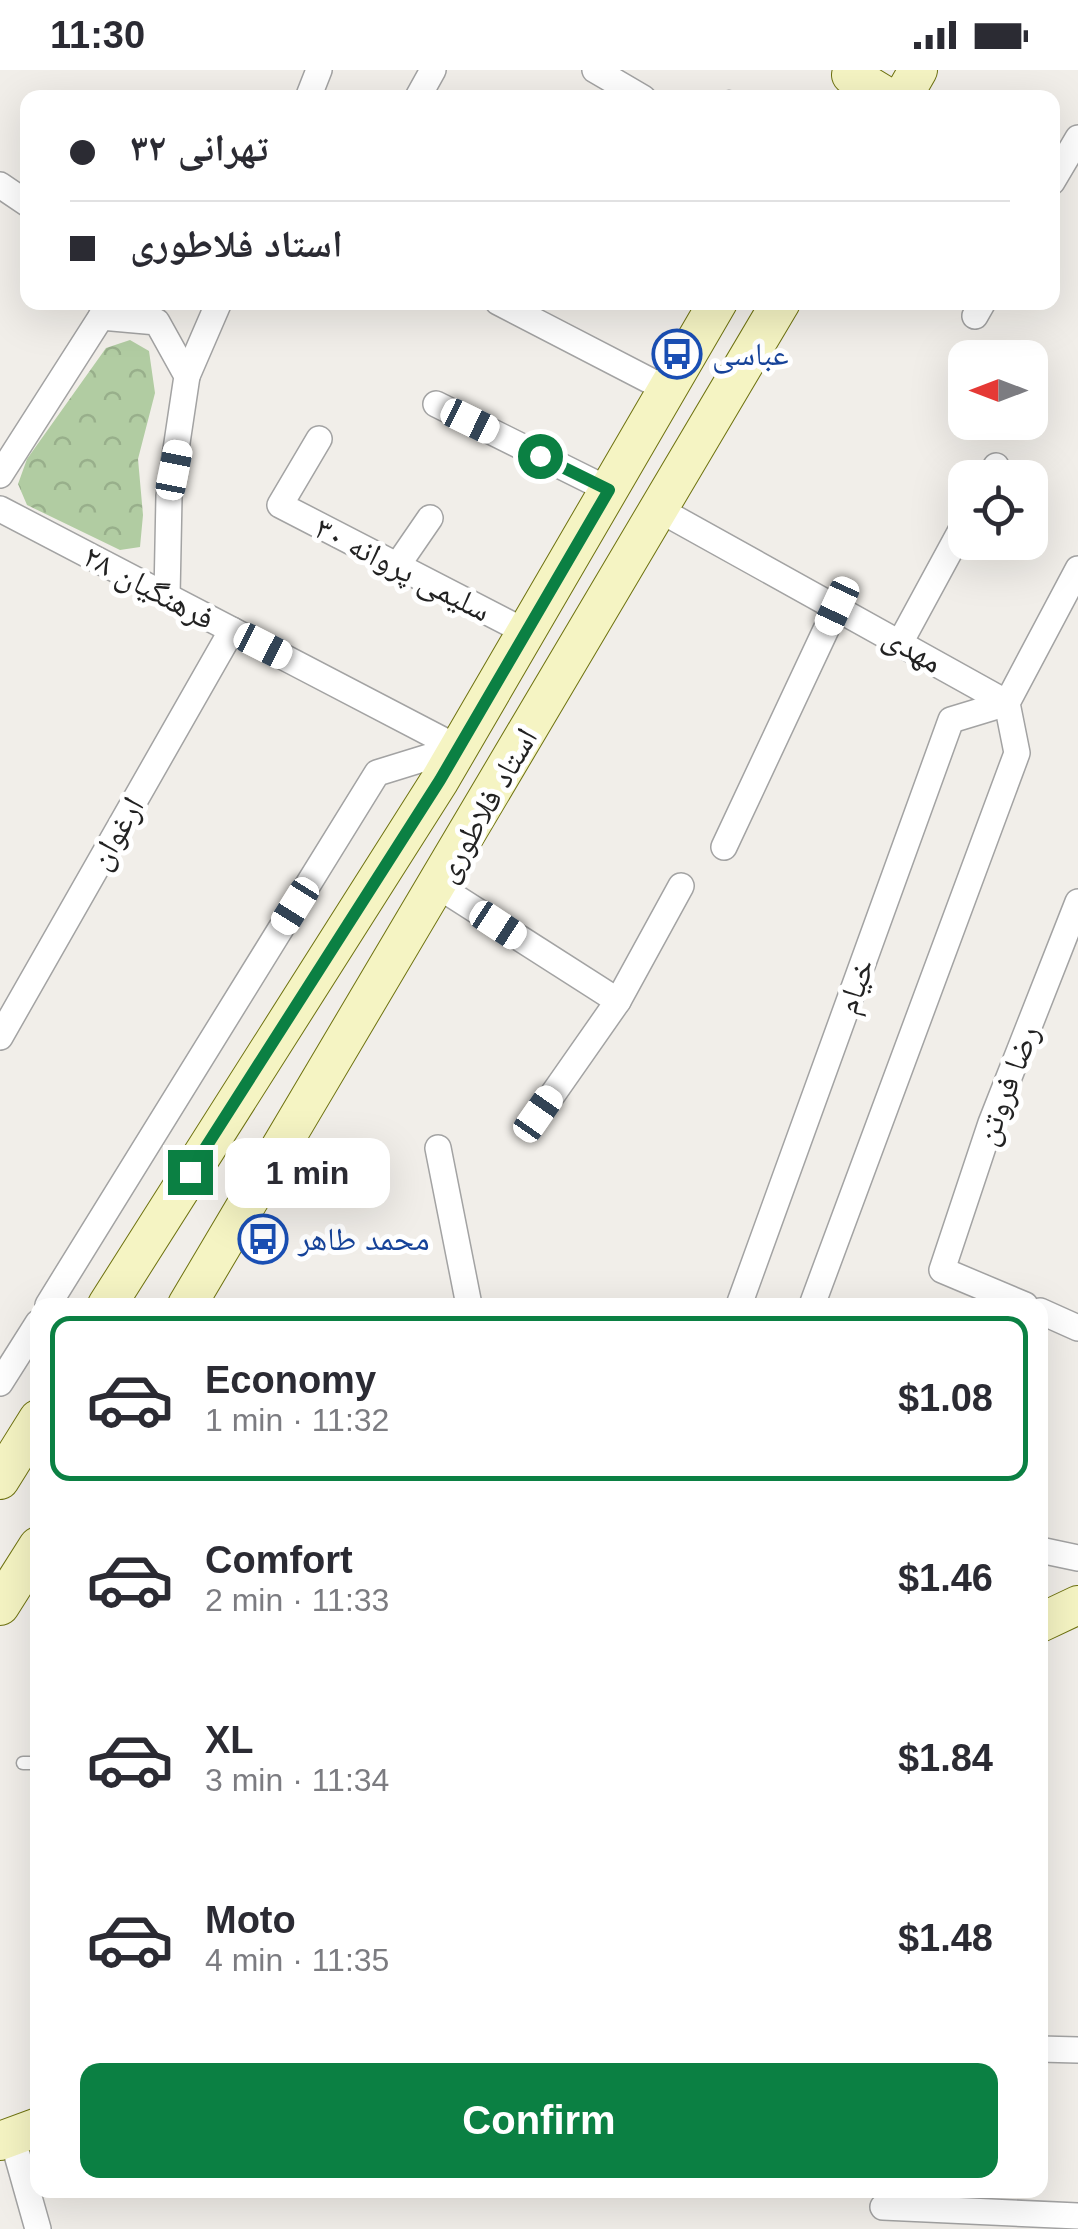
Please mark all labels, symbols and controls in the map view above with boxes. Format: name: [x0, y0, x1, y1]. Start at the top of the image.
text: 11:30: [50, 14, 145, 56]
text: تهرانی ۳۲: [130, 127, 268, 169]
text: استاد فلاطوری: [130, 223, 343, 265]
bus stop icon: عباسی: [651, 328, 703, 380]
place label: عباسی: [712, 336, 789, 374]
north arrow: [948, 340, 1048, 440]
map controls: [948, 340, 1048, 560]
car: [436, 394, 504, 448]
route start: [518, 434, 563, 479]
car: [154, 438, 194, 502]
button: locate: [948, 460, 1048, 560]
street label: سلیمی پروانه ۳۰: [308, 509, 497, 630]
street label: فرهنگیان ۲۸: [77, 538, 220, 637]
car: [811, 572, 863, 640]
street label: مهدی: [877, 618, 949, 681]
car: [229, 619, 297, 673]
street label: استاد فلاطوری: [428, 722, 545, 889]
street label: ارغوان: [81, 790, 152, 876]
car: [266, 873, 324, 939]
car: [465, 896, 531, 954]
street label: خیام: [829, 954, 884, 1019]
street label: رضا فروتن: [968, 1020, 1048, 1151]
car: [509, 1081, 567, 1147]
callout: 1 min: [225, 1137, 390, 1207]
route end: [168, 1150, 213, 1195]
text: 1 min: [266, 1155, 349, 1191]
bus stop icon: محمد طاهر: [237, 1213, 289, 1265]
place label: محمد طاهر: [297, 1221, 430, 1257]
icon: car: [85, 1354, 175, 1444]
text: Economy: [205, 1359, 376, 1401]
text: $1.08: [898, 1377, 993, 1419]
text: 1 min · 11:32: [205, 1402, 389, 1438]
icon: car: [85, 1534, 175, 1624]
text: Comfort: [205, 1539, 353, 1581]
text: $1.46: [898, 1557, 993, 1599]
text: 2 min · 11:33: [205, 1582, 389, 1618]
icon: car: [85, 1714, 175, 1804]
text: XL: [205, 1719, 254, 1761]
text: $1.84: [898, 1737, 993, 1779]
text: 3 min · 11:34: [205, 1762, 389, 1798]
icon: car: [85, 1894, 175, 1984]
text: Moto: [205, 1899, 296, 1941]
text: $1.48: [898, 1917, 993, 1959]
text: 4 min · 11:35: [205, 1942, 389, 1978]
button: Confirm: [80, 2063, 998, 2178]

